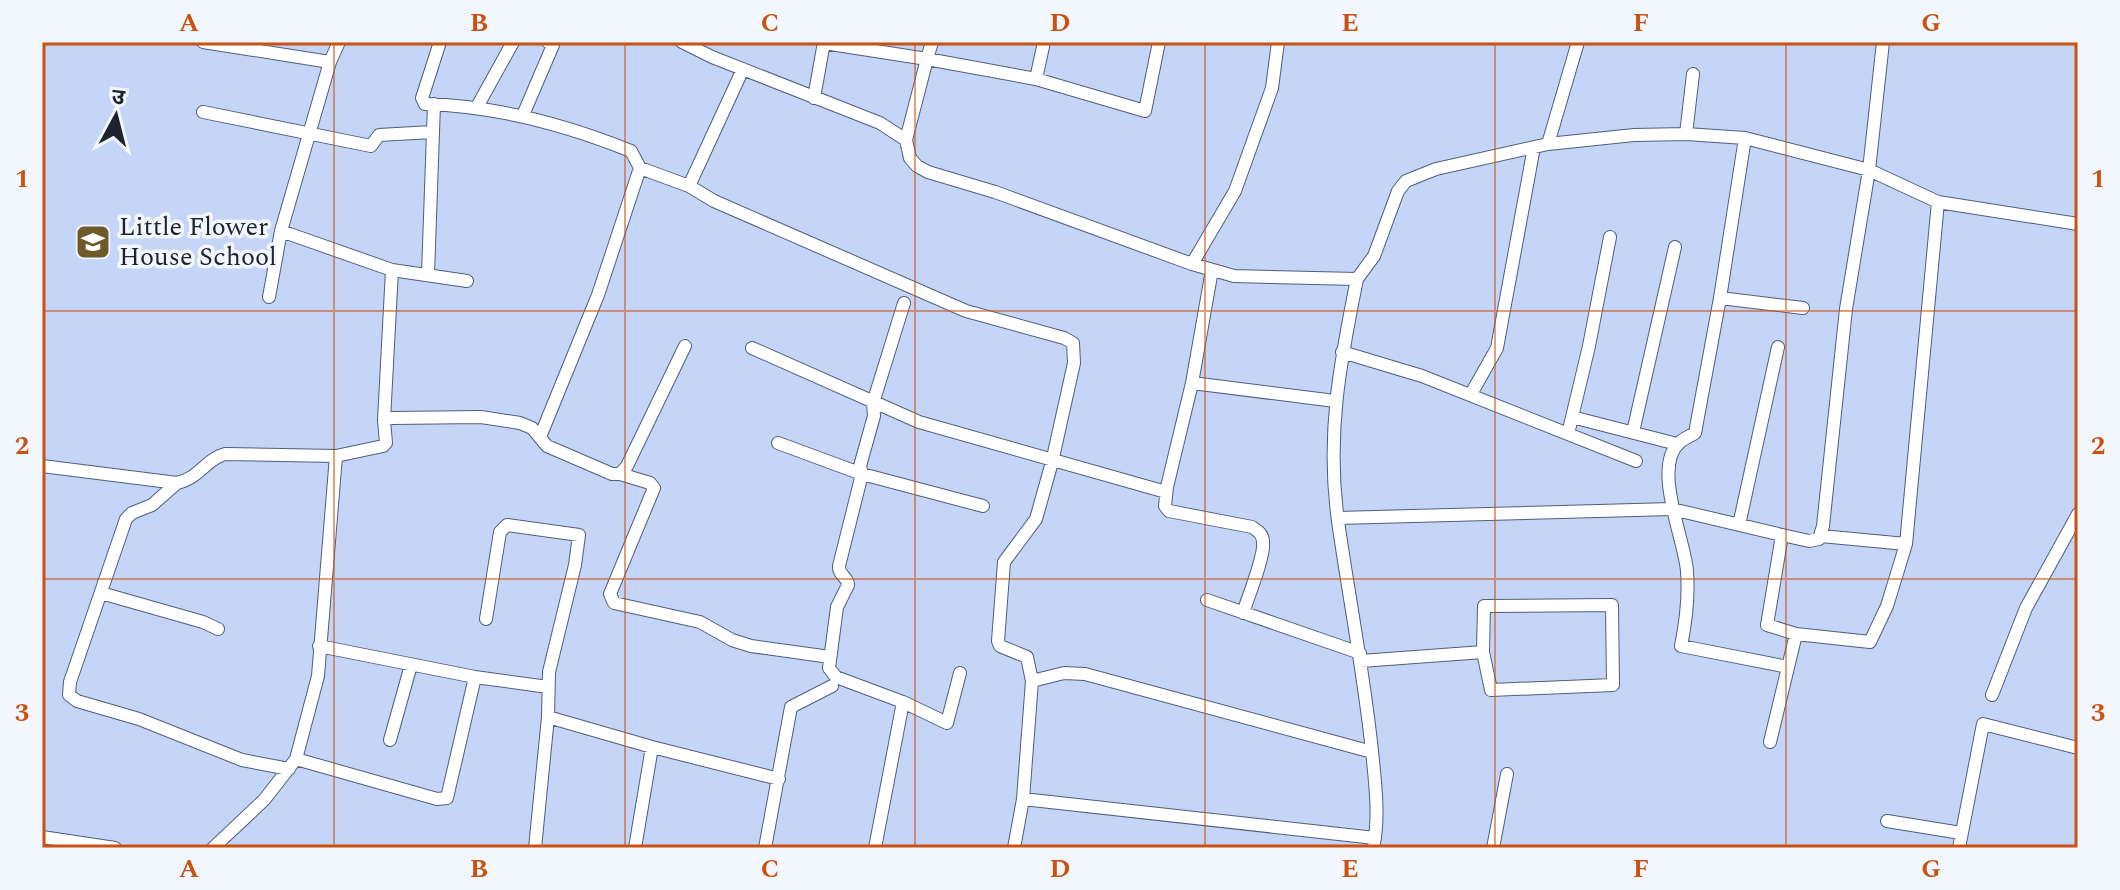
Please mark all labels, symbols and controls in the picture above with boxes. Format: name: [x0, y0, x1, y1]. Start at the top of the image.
text: A: [179, 3, 199, 43]
text: B: [470, 3, 488, 43]
text: C: [761, 3, 779, 43]
text: D: [1050, 3, 1070, 43]
text: E: [1341, 3, 1359, 43]
text: F: [1633, 3, 1649, 43]
text: G: [1921, 3, 1941, 43]
north arrow: [76, 76, 156, 156]
text: उ: [110, 80, 128, 115]
text: 1: [15, 159, 29, 199]
text: 1: [2091, 159, 2105, 199]
place label: Little Flower House School: [119, 207, 277, 277]
school or university icon: Little Flower House School: [74, 223, 112, 261]
text: 2: [15, 426, 29, 466]
text: 2: [2091, 426, 2105, 466]
text: 3: [15, 693, 29, 733]
text: 3: [2091, 693, 2105, 733]
text: A: [179, 849, 199, 889]
text: B: [470, 849, 488, 889]
text: C: [761, 849, 779, 889]
text: D: [1050, 849, 1070, 889]
text: E: [1341, 849, 1359, 889]
text: F: [1633, 849, 1649, 889]
text: G: [1921, 849, 1941, 889]

